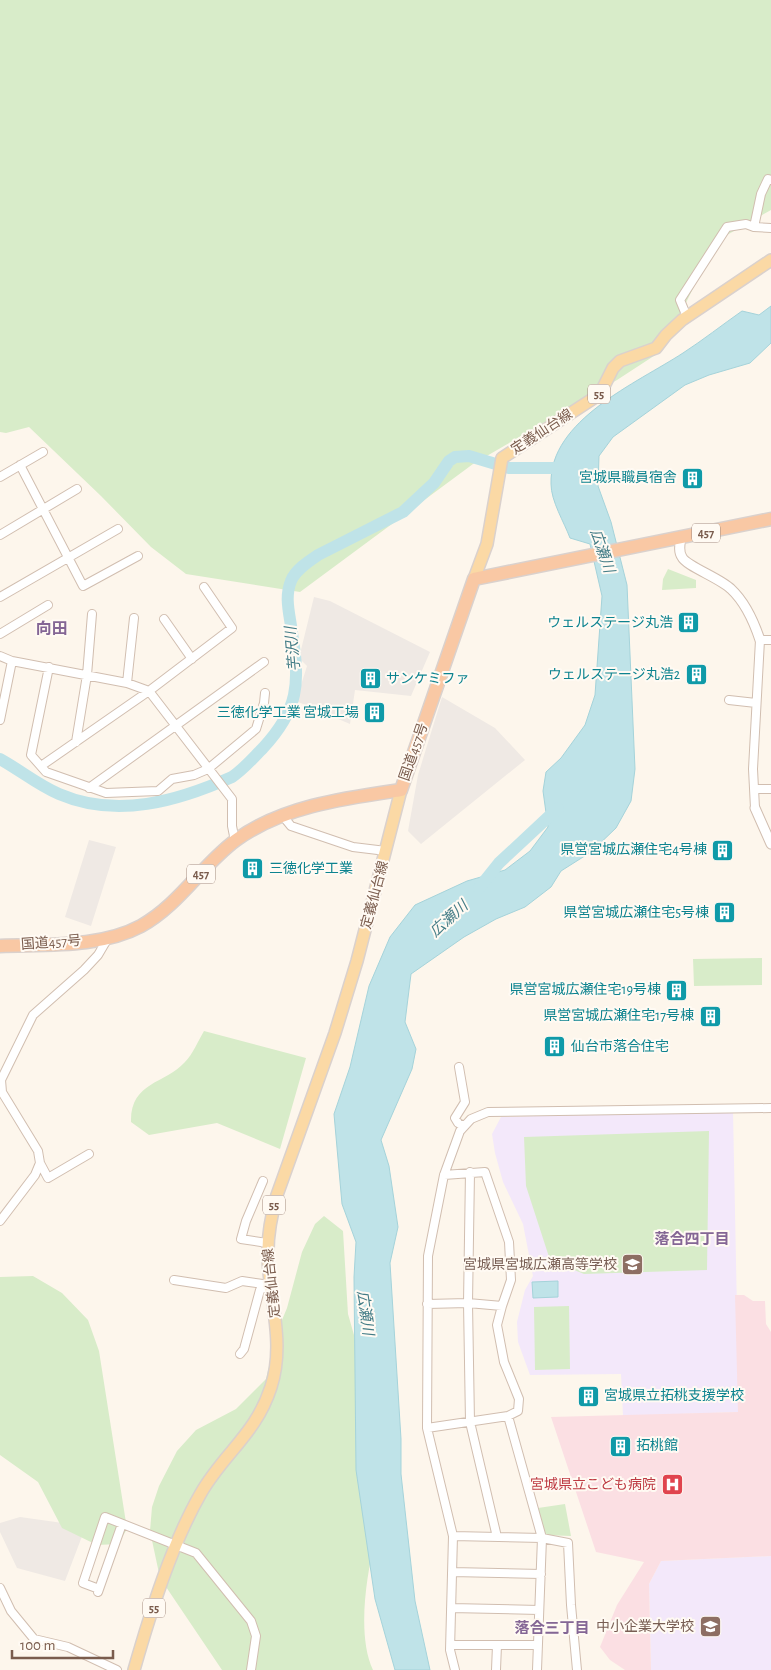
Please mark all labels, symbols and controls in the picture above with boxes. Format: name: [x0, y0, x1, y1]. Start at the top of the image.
road number: 55: [588, 384, 610, 404]
street label: 定義仙台線: [508, 405, 575, 457]
building icon: 宮城県職員宿舎: [681, 466, 705, 490]
place label: 宮城県職員宿舎: [579, 470, 677, 485]
road number: 457: [692, 524, 720, 542]
water label: 広瀬川: [588, 527, 618, 577]
building icon: ウェルステージ丸浩: [677, 611, 701, 635]
place label: ウェルステージ丸浩: [547, 615, 673, 630]
district label: 向田: [36, 620, 68, 637]
water label: 芋沢川: [282, 624, 302, 672]
building icon: ウェルステージ丸浩2: [684, 663, 708, 687]
building icon: サンケミファ: [358, 667, 382, 691]
place label: ウェルステージ丸浩2: [548, 667, 680, 682]
place label: サンケミファ: [386, 671, 470, 686]
building icon: 三徳化学工業 宮城工場: [363, 701, 387, 725]
place label: 三徳化学工業 宮城工場: [217, 705, 359, 720]
street label: 国道457号: [397, 721, 430, 783]
building icon: 県営宮城広瀬住宅4号棟: [711, 838, 735, 862]
place label: 県営宮城広瀬住宅4号棟: [560, 841, 707, 857]
building icon: 三徳化学工業: [241, 857, 265, 881]
street label: 定義仙台線: [357, 859, 391, 931]
place label: 三徳化学工業: [269, 861, 353, 876]
road number: 457: [187, 864, 215, 884]
water label: 広瀬川: [427, 896, 472, 940]
building icon: 県営宮城広瀬住宅5号棟: [713, 901, 737, 925]
place label: 県営宮城広瀬住宅5号棟: [563, 904, 709, 920]
street label: 国道457号: [20, 933, 82, 952]
building icon: 県営宮城広瀬住宅19号棟: [665, 978, 689, 1002]
place label: 県営宮城広瀬住宅19号棟: [510, 981, 661, 997]
building icon: 県営宮城広瀬住宅17号棟: [698, 1004, 722, 1028]
place label: 県営宮城広瀬住宅17号棟: [543, 1007, 694, 1023]
building icon: 仙台市落合住宅: [543, 1035, 567, 1059]
place label: 仙台市落合住宅: [571, 1038, 669, 1054]
road number: 55: [263, 1196, 285, 1214]
district label: 落合四丁目: [654, 1231, 730, 1247]
street label: 定義仙台線: [259, 1247, 283, 1319]
school or university icon: 宮城県宮城広瀬高等学校: [621, 1253, 645, 1277]
place label: 宮城県宮城広瀬高等学校: [463, 1256, 617, 1272]
water label: 広瀬川: [354, 1290, 377, 1338]
building icon: 宮城県立拓桃支援学校: [576, 1384, 600, 1408]
place label: 宮城県立拓桃支援学校: [604, 1388, 744, 1403]
building icon: 拓桃館: [608, 1434, 632, 1458]
place label: 拓桃館: [636, 1438, 678, 1453]
hospital icon: 宮城県立こども病院: [660, 1473, 684, 1497]
place label: 宮城県立こども病院: [530, 1477, 656, 1492]
road number: 55: [143, 1599, 165, 1618]
school or university icon: 中小企業大学校: [698, 1615, 722, 1639]
place label: 中小企業大学校: [596, 1619, 694, 1634]
district label: 落合三丁目: [514, 1620, 590, 1636]
scale bar: [12, 1628, 114, 1660]
text: 100 m: [20, 1638, 55, 1653]

